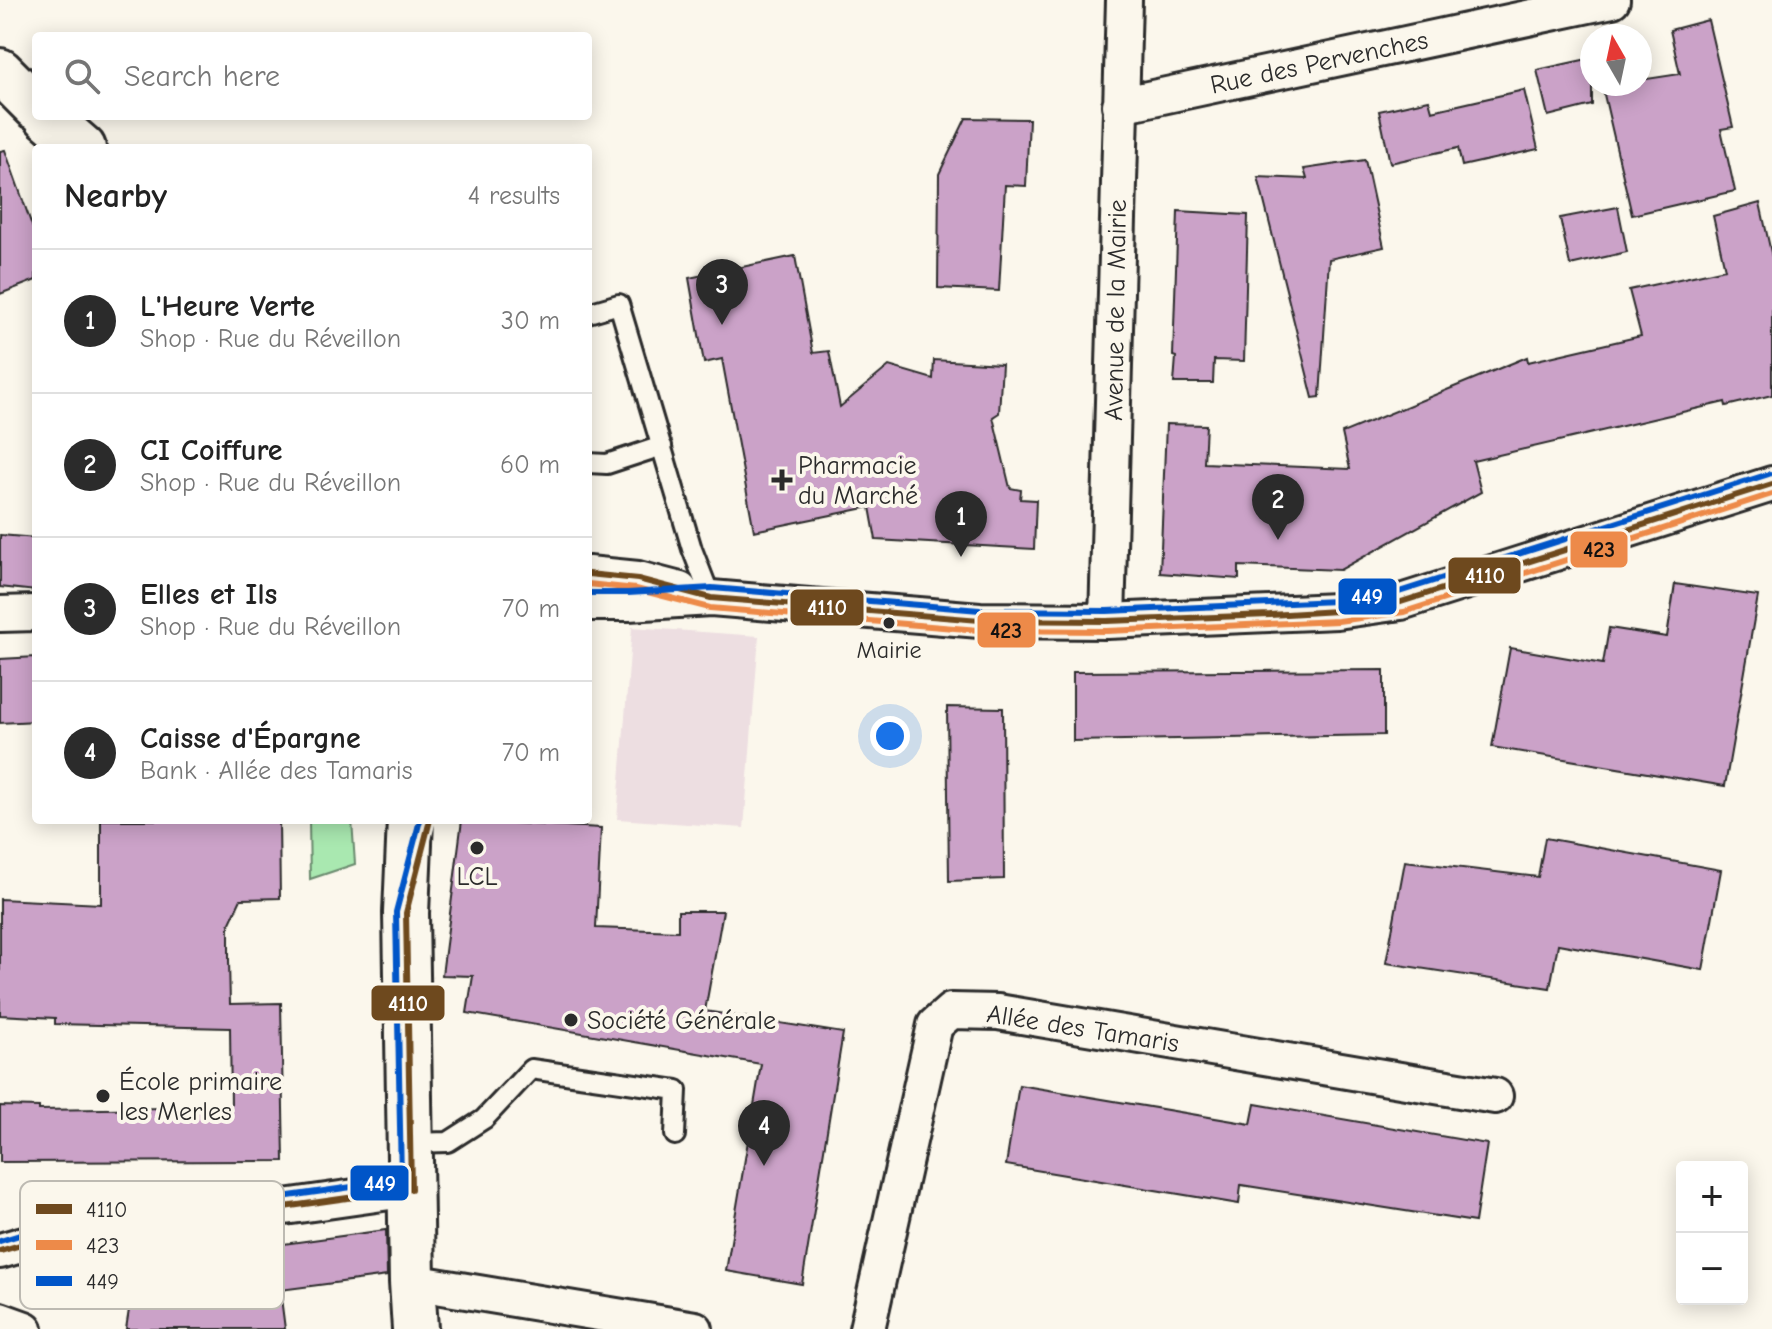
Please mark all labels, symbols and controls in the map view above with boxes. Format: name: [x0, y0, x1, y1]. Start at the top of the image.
north arrow: [1580, 24, 1652, 96]
street label: Rue des Pervenches: [1208, 25, 1431, 101]
search box: [32, 32, 592, 120]
icon: search: [60, 54, 104, 98]
text: Search here: [124, 59, 280, 94]
text: Nearby: [64, 176, 167, 216]
text: 4 results: [468, 181, 560, 211]
street label: Avenue de la Mairie: [1099, 199, 1133, 421]
pin: 3: [696, 259, 748, 325]
text: L'Heure Verte: [140, 289, 315, 324]
text: 1: [85, 306, 95, 336]
text: 30 m: [501, 306, 560, 336]
text: Shop · Rue du Réveillon: [140, 324, 401, 354]
text: CI Coiffure: [140, 433, 282, 468]
text: 2: [84, 450, 96, 480]
text: 60 m: [500, 450, 560, 480]
place label: Pharmacie du Marché: [798, 451, 918, 511]
text: Shop · Rue du Réveillon: [140, 468, 401, 498]
marker: Pharmacie du Marché: [773, 471, 791, 489]
pin: 2: [1252, 474, 1304, 540]
pin: 1: [935, 491, 987, 557]
line badge: 423: [1569, 530, 1629, 569]
text: 423: [1583, 537, 1615, 563]
line badge: 4110: [1447, 556, 1522, 595]
text: 4110: [1465, 563, 1505, 589]
text: Elles et Ils: [140, 577, 277, 612]
line badge: 449: [1337, 577, 1398, 616]
text: 449: [1351, 584, 1383, 610]
line badge: 4110: [789, 588, 865, 627]
text: 3: [84, 594, 96, 624]
text: 70 m: [502, 594, 560, 624]
text: 4110: [807, 595, 847, 621]
line badge: 423: [976, 611, 1037, 649]
text: Shop · Rue du Réveillon: [140, 612, 401, 642]
marker: Mairie: [881, 615, 897, 631]
text: 423: [990, 618, 1022, 644]
place label: Mairie: [857, 636, 921, 664]
your location: [870, 716, 910, 756]
text: Caisse d'Épargne: [140, 721, 361, 756]
text: 4: [84, 738, 96, 768]
text: 70 m: [502, 738, 560, 768]
text: Bank · Allée des Tamaris: [140, 756, 413, 786]
marker: LCL: [468, 839, 486, 857]
place label: LCL: [456, 862, 498, 892]
line badge: 4110: [370, 984, 446, 1022]
text: 4110: [388, 991, 428, 1017]
street label: Allée des Tamaris: [985, 999, 1181, 1059]
place label: Société Générale: [587, 1006, 776, 1036]
marker: Société Générale: [562, 1011, 580, 1029]
place label: École primaire les Merles: [119, 1066, 282, 1127]
marker: École primaire les Merles: [94, 1087, 112, 1105]
pin: 4: [738, 1100, 790, 1166]
map controls: [1676, 1161, 1748, 1305]
button: +: [1676, 1161, 1748, 1233]
line badge: 449: [349, 1164, 410, 1202]
text: 449: [364, 1171, 396, 1197]
legend: [20, 1181, 284, 1309]
text: 4110: [86, 1197, 127, 1223]
text: 423: [86, 1233, 119, 1259]
button: −: [1676, 1233, 1748, 1305]
text: 449: [86, 1269, 119, 1295]

